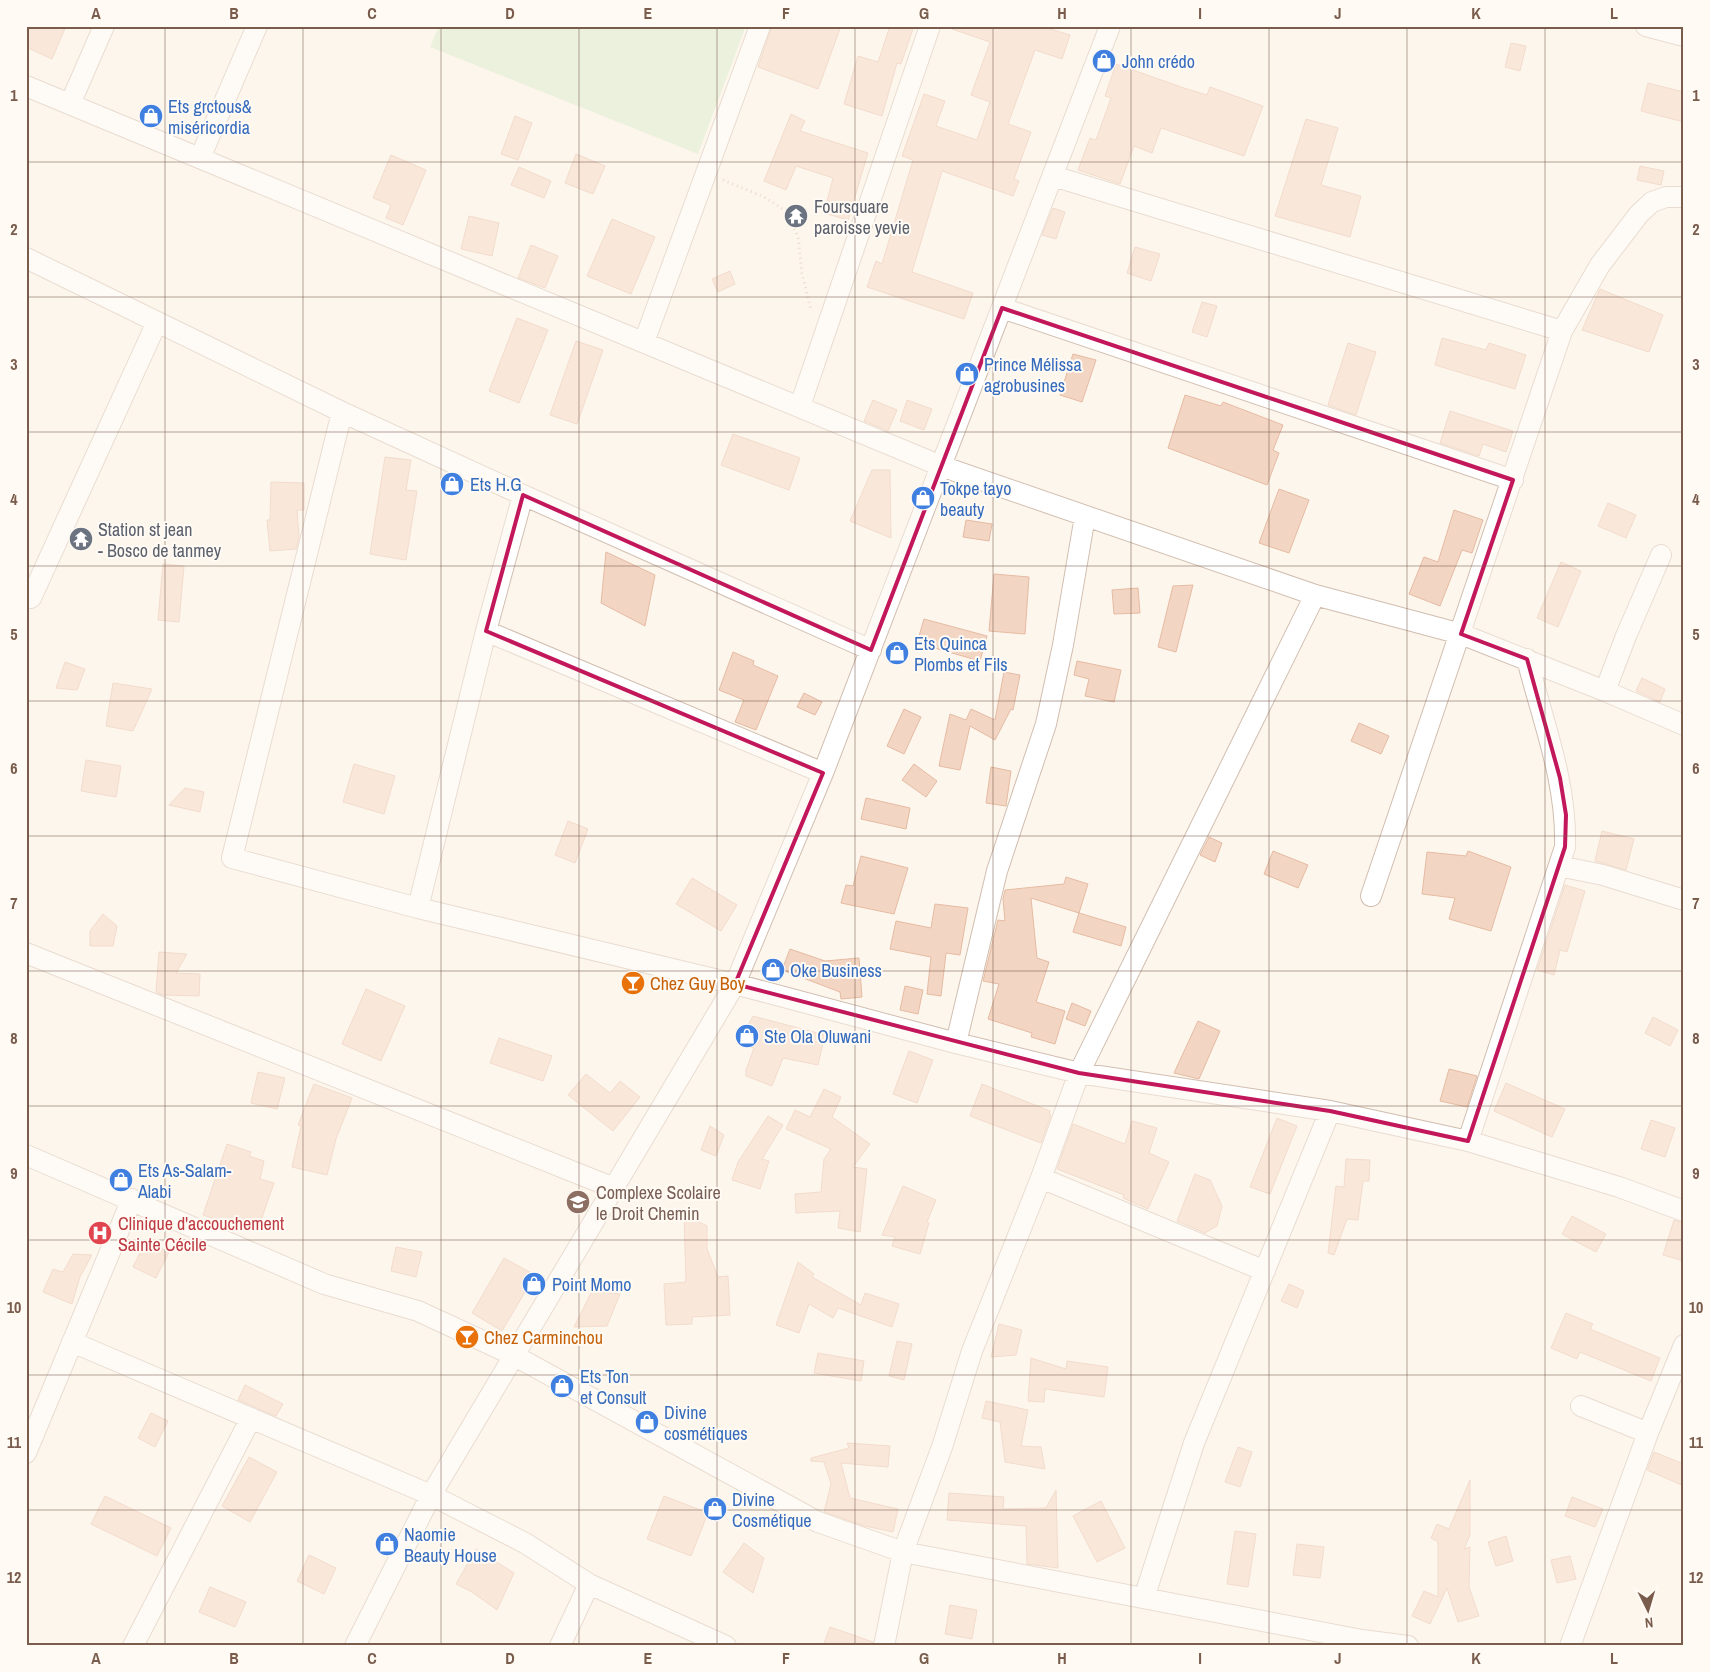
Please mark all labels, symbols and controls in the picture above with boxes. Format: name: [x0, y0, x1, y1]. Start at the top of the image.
text: A: [91, 2, 101, 24]
text: B: [229, 2, 239, 24]
text: C: [367, 2, 377, 24]
text: D: [505, 2, 515, 24]
text: E: [644, 2, 653, 24]
text: F: [782, 2, 790, 24]
text: G: [919, 2, 929, 24]
text: H: [1057, 2, 1067, 24]
text: I: [1198, 2, 1202, 24]
text: J: [1334, 2, 1342, 24]
text: K: [1471, 2, 1481, 24]
text: L: [1610, 2, 1618, 24]
shop icon: John crédo: [1091, 48, 1117, 74]
place label: John crédo: [1122, 49, 1195, 74]
text: 1: [10, 84, 18, 106]
text: 1: [1692, 84, 1700, 106]
place label: Ets grctous& miséricordia: [168, 94, 252, 140]
shop icon: Ets grctous& miséricordia: [138, 103, 164, 129]
place label: Foursquare paroisse yevie: [814, 194, 910, 240]
temple icon: Foursquare paroisse yevie: [783, 203, 809, 229]
text: 2: [10, 218, 18, 240]
text: 2: [1692, 218, 1700, 240]
place label: Prince Mélissa agrobusines: [984, 352, 1082, 398]
text: 3: [10, 353, 18, 375]
text: 3: [1692, 353, 1700, 375]
shop icon: Prince Mélissa agrobusines: [954, 361, 980, 387]
shop icon: Ets H.G: [439, 471, 465, 497]
place label: Ets H.G: [470, 472, 522, 497]
place label: Tokpe tayo beauty: [940, 476, 1011, 522]
shop icon: Tokpe tayo beauty: [910, 485, 936, 511]
text: 4: [10, 488, 18, 510]
text: 4: [1692, 488, 1700, 510]
place label: Station st jean - Bosco de tanmey: [98, 517, 222, 563]
temple icon: Station st jean - Bosco de tanmey: [68, 526, 94, 552]
text: 5: [10, 623, 18, 645]
text: 5: [1692, 623, 1700, 645]
place label: Ets Quinca Plombs et Fils: [914, 631, 1008, 677]
shop icon: Ets Quinca Plombs et Fils: [884, 640, 910, 666]
text: 6: [10, 757, 18, 779]
text: 6: [1692, 757, 1700, 779]
text: 7: [10, 892, 18, 914]
text: 7: [1692, 892, 1700, 914]
shop icon: Oke Business: [760, 957, 786, 983]
place label: Oke Business: [790, 958, 882, 983]
bar icon: Chez Guy Boy: [620, 970, 646, 996]
place label: Chez Guy Boy: [650, 971, 746, 996]
shop icon: Ste Ola Oluwani: [734, 1023, 760, 1049]
place label: Ste Ola Oluwani: [764, 1024, 871, 1049]
text: 8: [10, 1027, 18, 1049]
text: 8: [1692, 1027, 1700, 1049]
place label: Ets As-Salam- Alabi: [137, 1158, 232, 1204]
text: 9: [10, 1162, 18, 1184]
text: 9: [1692, 1162, 1700, 1184]
shop icon: Ets As-Salam- Alabi: [108, 1167, 134, 1193]
place label: Complexe Scolaire le Droit Chemin: [596, 1180, 721, 1226]
school or university icon: Complexe Scolaire le Droit Chemin: [565, 1189, 591, 1215]
place label: Clinique d'accouchement Sainte Cécile: [118, 1211, 284, 1257]
hospital icon: Clinique d'accouchement Sainte Cécile: [87, 1220, 113, 1246]
shop icon: Point Momo: [521, 1271, 547, 1297]
place label: Point Momo: [552, 1272, 632, 1297]
text: 10: [7, 1296, 21, 1318]
text: 10: [1689, 1296, 1703, 1318]
bar icon: Chez Carminchou: [454, 1324, 480, 1350]
place label: Chez Carminchou: [484, 1325, 603, 1350]
place label: Ets Ton et Consult: [580, 1364, 646, 1410]
shop icon: Ets Ton et Consult: [549, 1373, 575, 1399]
place label: Divine cosmétiques: [664, 1400, 748, 1446]
shop icon: Divine cosmétiques: [634, 1409, 660, 1435]
text: 11: [7, 1431, 22, 1453]
text: 11: [1689, 1431, 1704, 1453]
place label: Divine Cosmétique: [732, 1487, 812, 1533]
shop icon: Divine Cosmétique: [702, 1496, 728, 1522]
place label: Naomie Beauty House: [404, 1522, 497, 1568]
shop icon: Naomie Beauty House: [374, 1531, 400, 1557]
text: 12: [7, 1566, 21, 1588]
text: 12: [1689, 1566, 1703, 1588]
north arrow: [1622, 1584, 1672, 1634]
text: N: [1644, 1614, 1654, 1632]
text: A: [91, 1647, 101, 1669]
text: B: [229, 1647, 239, 1669]
text: C: [367, 1647, 377, 1669]
text: D: [505, 1647, 515, 1669]
text: E: [644, 1647, 653, 1669]
text: F: [782, 1647, 790, 1669]
text: G: [919, 1647, 929, 1669]
text: H: [1057, 1647, 1067, 1669]
text: I: [1198, 1647, 1202, 1669]
text: J: [1334, 1647, 1342, 1669]
text: K: [1471, 1647, 1481, 1669]
text: L: [1610, 1647, 1618, 1669]

